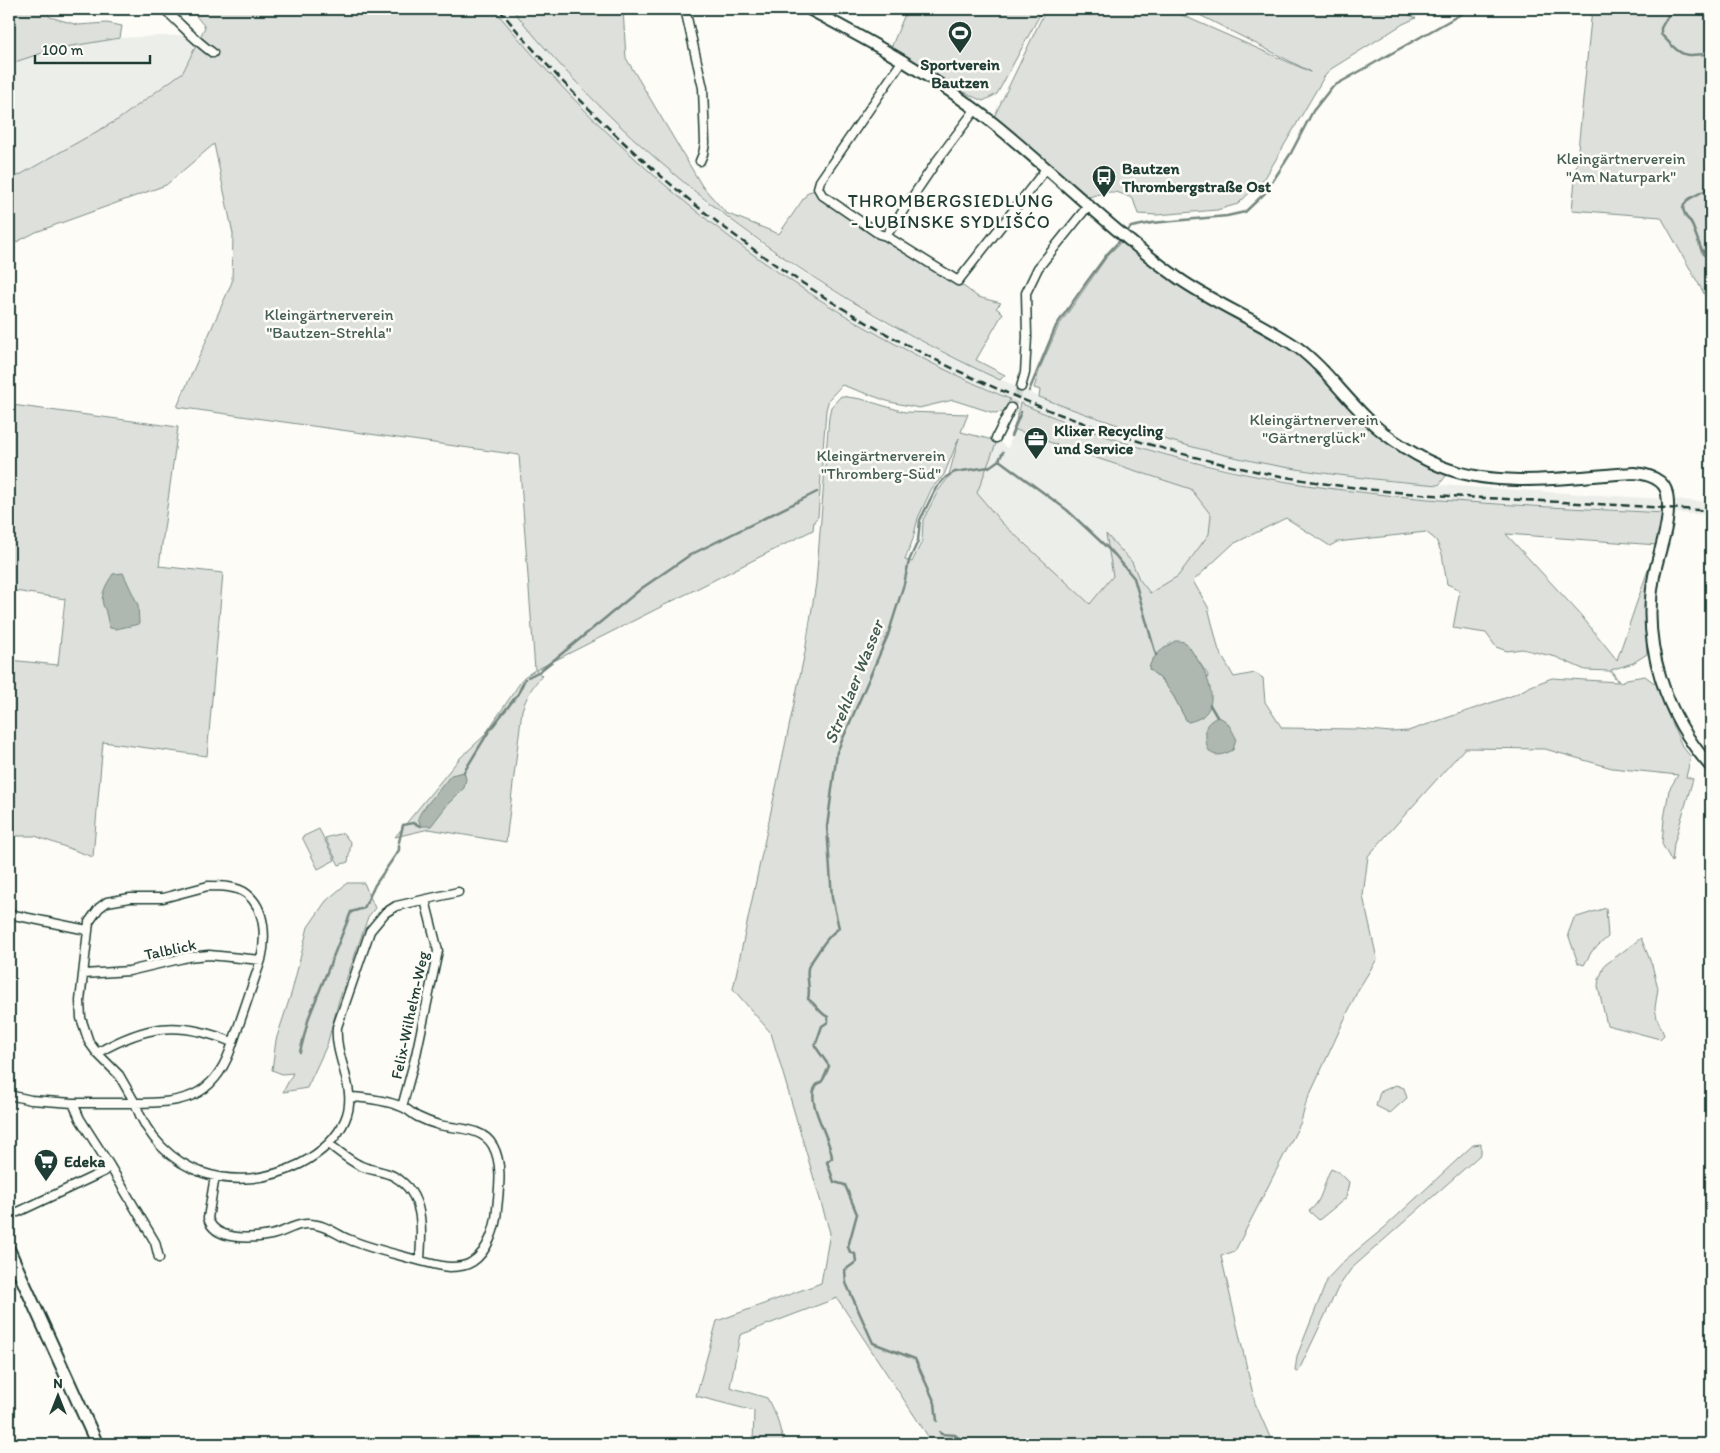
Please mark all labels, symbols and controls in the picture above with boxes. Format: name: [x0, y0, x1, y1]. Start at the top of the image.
sports icon: Sportverein Bautzen: [947, 20, 973, 54]
scale bar: [35, 32, 150, 64]
text: 100 m: [42, 41, 84, 59]
place label: Sportverein Bautzen: [920, 55, 1001, 92]
park label: Kleingärtnerverein "Am Naturpark": [1556, 149, 1686, 186]
place label: Bautzen Thrombergstraße Ost: [1121, 159, 1271, 197]
bus stop icon: Bautzen Thrombergstraße Ost: [1091, 164, 1117, 198]
district label: THROMBERGSIEDLUNG - LUBINSKE SYDLIŠĆO: [848, 190, 1054, 233]
park label: Kleingärtnerverein "Bautzen-Strehla": [264, 305, 394, 342]
park label: Kleingärtnerverein "Gärtnerglück": [1249, 410, 1379, 447]
place label: Klixer Recycling und Service: [1053, 421, 1164, 458]
office icon: Klixer Recycling und Service: [1023, 426, 1049, 460]
park label: Kleingärtnerverein "Thromberg-Süd": [816, 446, 946, 483]
water label: Strehlaer Wasser: [819, 615, 890, 747]
street label: Talblick: [142, 935, 198, 964]
street label: Felix-Wilhelm-Weg: [387, 949, 432, 1081]
supermarket icon: Edeka: [33, 1148, 59, 1182]
place label: Edeka: [64, 1152, 105, 1171]
north arrow: [32, 1370, 82, 1420]
text: N: [53, 1375, 63, 1392]

